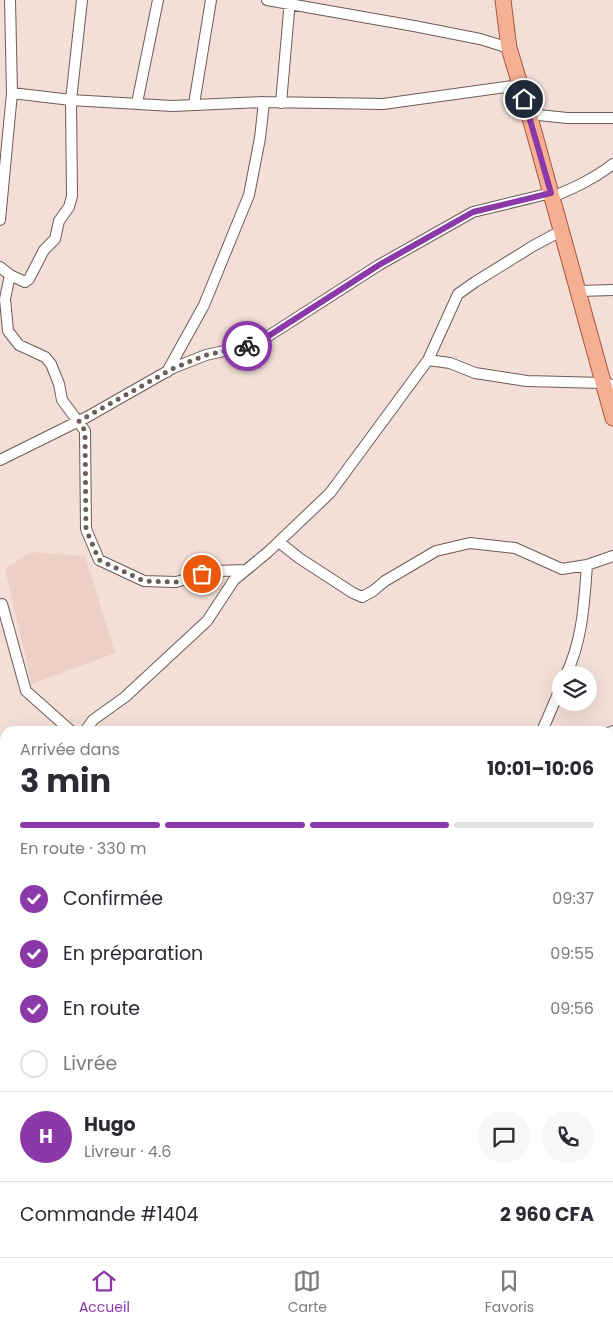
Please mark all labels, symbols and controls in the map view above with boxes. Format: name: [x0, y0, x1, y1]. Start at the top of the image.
pin: [503, 78, 545, 120]
icon: home: [510, 85, 538, 113]
courier: [222, 321, 272, 371]
icon: bike: [233, 332, 261, 360]
pin: [181, 553, 223, 595]
icon: bag: [188, 560, 216, 588]
map controls: [552, 666, 597, 711]
button: layers: [552, 666, 597, 711]
text: Arrivée dans: [20, 738, 120, 761]
text: 10:01–10:06: [487, 755, 594, 782]
text: 3 min: [20, 758, 111, 803]
text: En route · 330 m: [20, 837, 147, 860]
icon: check: [20, 885, 48, 913]
text: Confirmée: [63, 885, 163, 912]
text: 09:37: [552, 887, 594, 910]
icon: check: [20, 940, 48, 968]
text: En préparation: [63, 940, 203, 967]
text: 09:55: [550, 942, 594, 965]
icon: check: [20, 995, 48, 1023]
text: En route: [63, 995, 140, 1022]
text: 09:56: [550, 997, 594, 1020]
text: Livrée: [63, 1050, 117, 1077]
text: Hugo: [84, 1111, 136, 1138]
button: chat: [478, 1111, 530, 1163]
button: phone: [542, 1111, 594, 1163]
text: H: [39, 1123, 53, 1150]
text: Livreur · 4.6: [84, 1140, 171, 1163]
text: Commande #1404: [20, 1201, 199, 1228]
text: 2 960 CFA: [500, 1201, 594, 1228]
tab: Accueil: [79, 1267, 130, 1318]
tab: Carte: [288, 1267, 327, 1318]
tab: Favoris: [485, 1267, 534, 1318]

